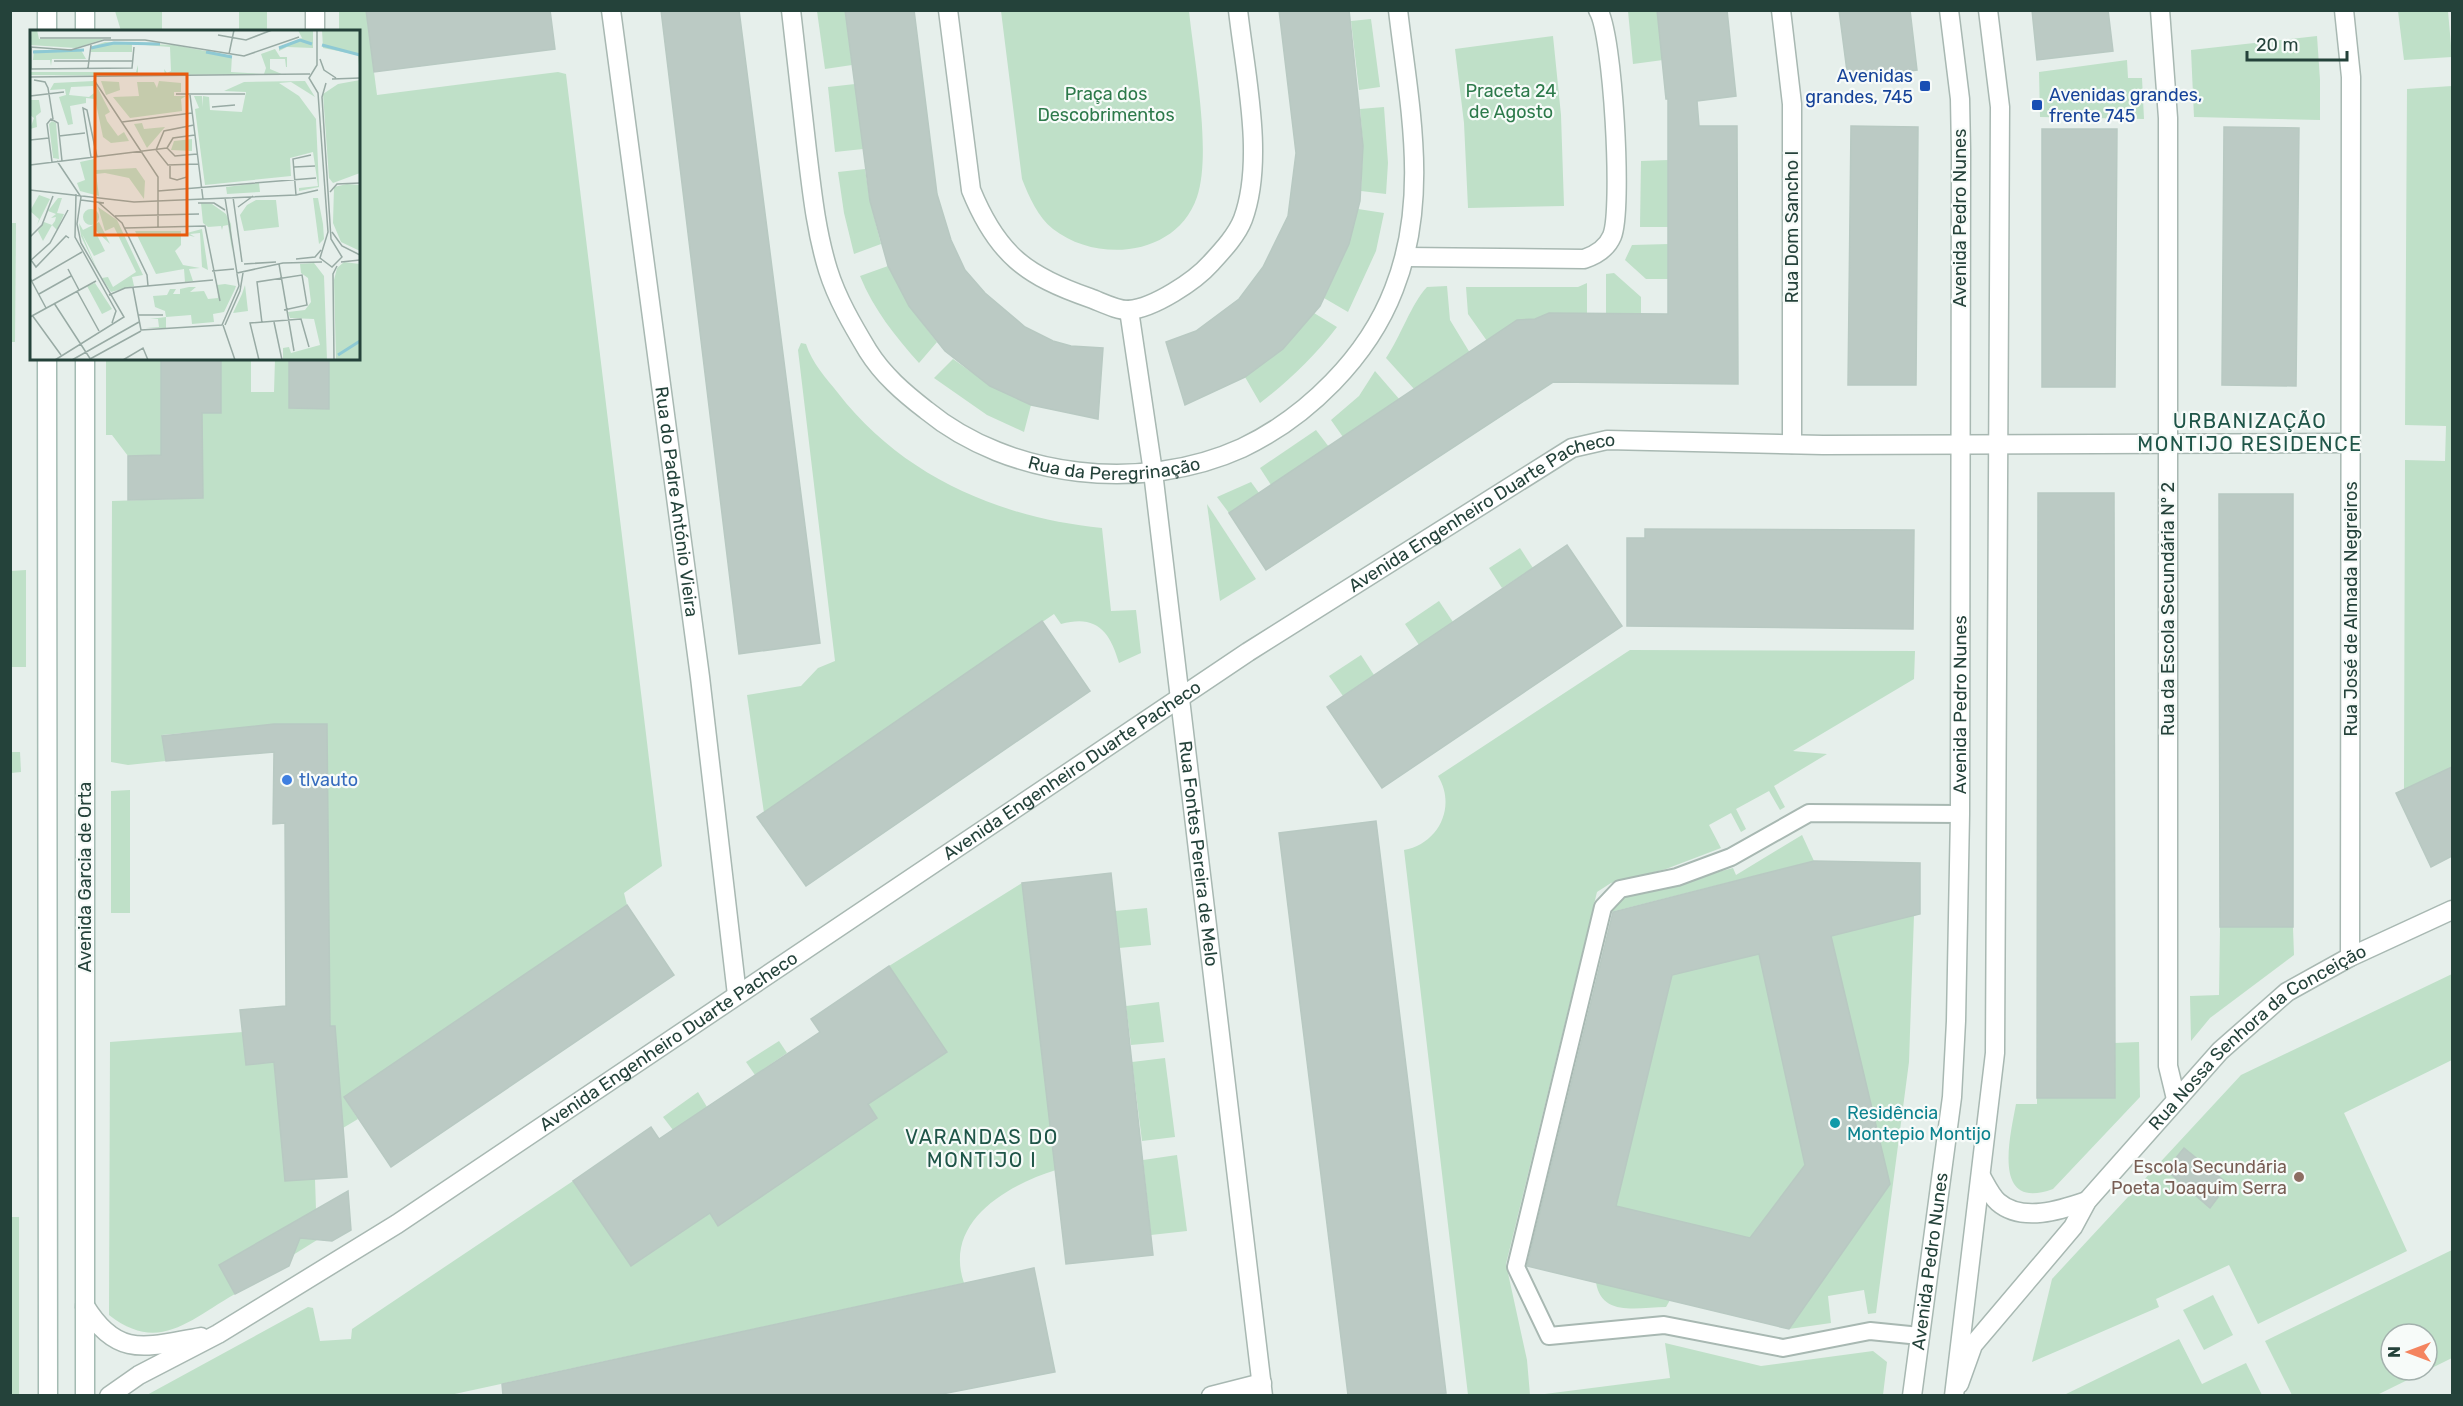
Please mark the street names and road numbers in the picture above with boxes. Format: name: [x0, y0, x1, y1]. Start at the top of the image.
street label: Avenida Pedro Nunes: [1949, 129, 1971, 307]
street label: Rua Dom Sancho I: [1781, 151, 1803, 303]
street label: Rua do Padre António Vieira: [650, 385, 703, 618]
street label: Avenida Engenheiro Duarte Pacheco: [1344, 429, 1616, 597]
street label: Rua da Peregrinação: [1026, 451, 1203, 485]
street label: Rua José de Almada Negreiros: [2340, 481, 2362, 737]
street label: Rua da Escola Secundária Nº 2: [2157, 482, 2179, 736]
street label: Avenida Pedro Nunes: [1949, 615, 1971, 794]
street label: Avenida Engenheiro Duarte Pacheco: [939, 676, 1205, 865]
street label: Rua Fontes Pereira de Melo: [1174, 739, 1223, 968]
street label: Avenida Garcia de Orta: [74, 782, 96, 972]
street label: Rua Nossa Senhora da Conceição: [2144, 940, 2370, 1135]
street label: Avenida Engenheiro Duarte Pacheco: [535, 947, 802, 1136]
street label: Avenida Pedro Nunes: [1907, 1171, 1953, 1351]

